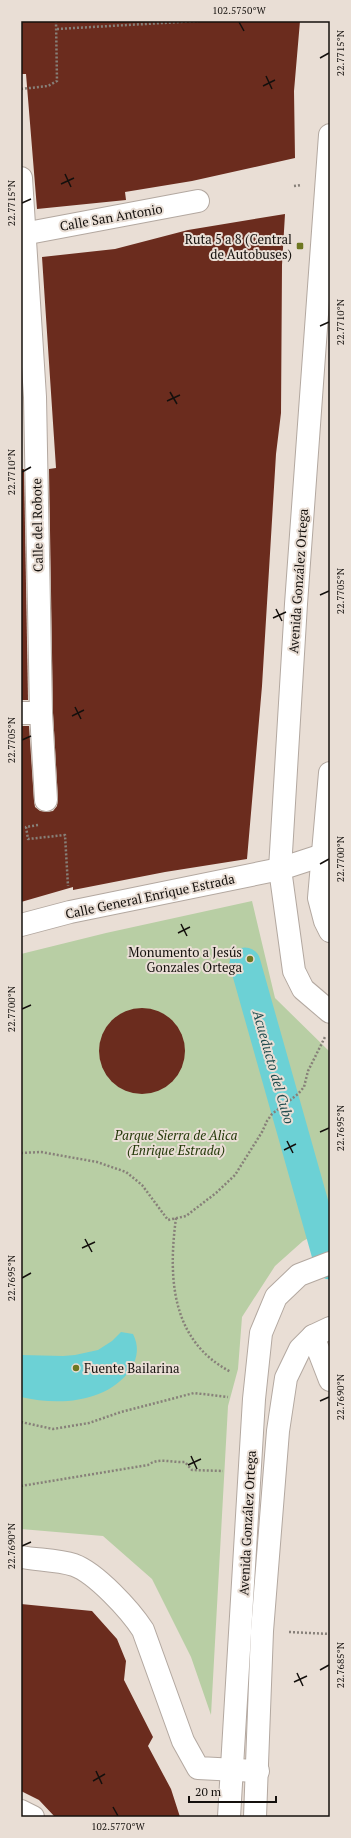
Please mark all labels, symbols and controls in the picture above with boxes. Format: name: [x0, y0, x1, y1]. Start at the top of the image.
text: 102.5750°W: [212, 4, 266, 17]
text: 22.7715°N: [334, 29, 347, 76]
text: 22.7715°N: [5, 179, 18, 226]
street label: Calle San Antonio: [58, 199, 164, 235]
place label: Ruta 5 a 8 (Central de Autobuses): [185, 230, 292, 263]
marker: Ruta 5 a 8 (Central de Autobuses): [295, 241, 305, 251]
text: 22.7710°N: [334, 298, 347, 345]
text: 22.7710°N: [5, 448, 18, 495]
street label: Calle del Robote: [27, 478, 47, 572]
street label: Avenida González Ortega: [284, 507, 312, 654]
text: 22.7705°N: [334, 567, 347, 614]
text: 22.7705°N: [5, 716, 18, 763]
text: 22.7700°N: [334, 835, 347, 882]
street label: Calle General Enrique Estrada: [64, 869, 237, 923]
place label: Monumento a Jesús Gonzales Ortega: [128, 943, 242, 976]
marker: Monumento a Jesús Gonzales Ortega: [245, 954, 255, 964]
text: 22.7700°N: [5, 985, 18, 1032]
water label: Acueducto del Cubo: [248, 1007, 299, 1126]
text: 22.7695°N: [334, 1104, 347, 1151]
park label: Parque Sierra de Alica (Enrique Estrada): [114, 1126, 238, 1159]
text: 22.7695°N: [5, 1254, 18, 1301]
place label: Fuente Bailarina: [84, 1359, 180, 1377]
marker: Fuente Bailarina: [71, 1363, 81, 1373]
text: 22.7690°N: [334, 1373, 347, 1420]
street label: Avenida González Ortega: [234, 1450, 260, 1596]
text: 22.7690°N: [5, 1522, 18, 1569]
text: 22.7685°N: [334, 1641, 347, 1688]
scale bar: [189, 1778, 276, 1804]
text: 20 m: [195, 1784, 222, 1799]
text: 102.5770°W: [91, 1820, 145, 1833]

